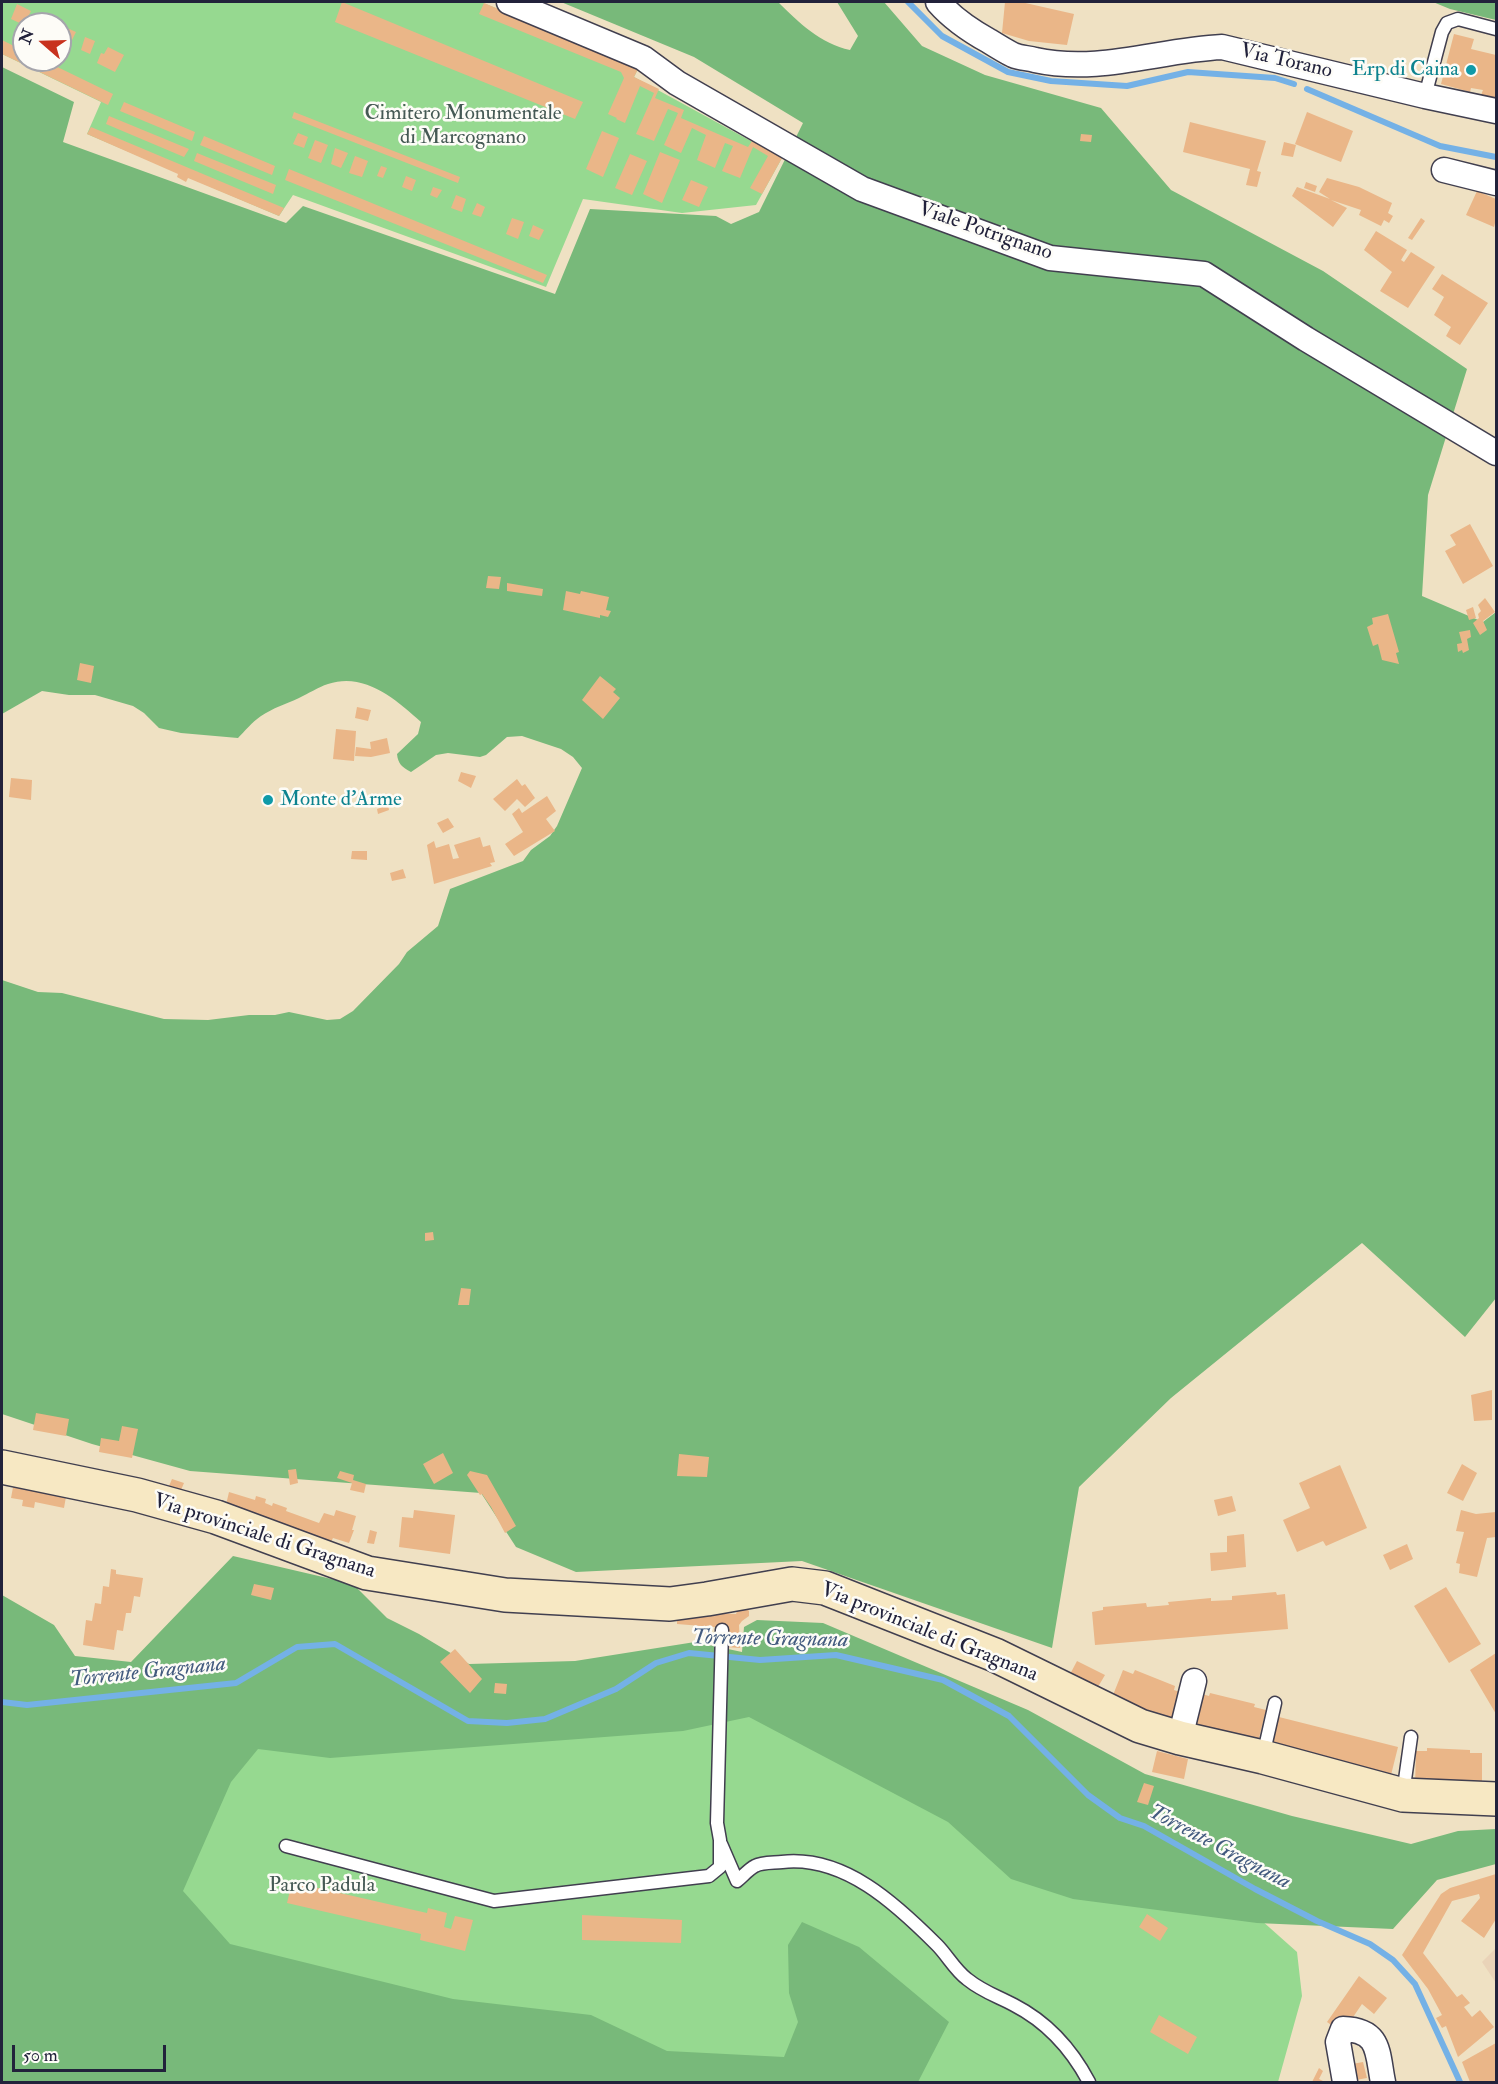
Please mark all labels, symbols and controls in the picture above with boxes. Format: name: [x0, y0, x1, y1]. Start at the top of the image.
north arrow: [12, 12, 72, 72]
text: N: [15, 26, 39, 47]
street label: Via Torano: [1237, 39, 1335, 85]
place label: Erp di Caina: [1352, 57, 1459, 83]
marker: Erp di Caina: [1464, 63, 1478, 77]
park label: Cimitero Monumentale di Marcognano: [364, 101, 562, 151]
street label: Viale Potrignano: [915, 197, 1055, 267]
place label: Monte d'Arme: [280, 787, 402, 813]
marker: Monte d'Arme: [261, 793, 275, 807]
street label: Via provinciale di Gragnana: [150, 1489, 378, 1585]
street label: Via provinciale di Gragnana: [817, 1578, 1041, 1688]
water label: Torrente Gragnana: [692, 1625, 848, 1655]
water label: Torrente Gragnana: [69, 1652, 227, 1694]
water label: Torrente Gragnana: [1144, 1800, 1294, 1896]
park label: Parco Padula: [269, 1873, 375, 1899]
scale bar: [15, 2033, 170, 2071]
text: 50 m: [23, 2044, 58, 2067]

